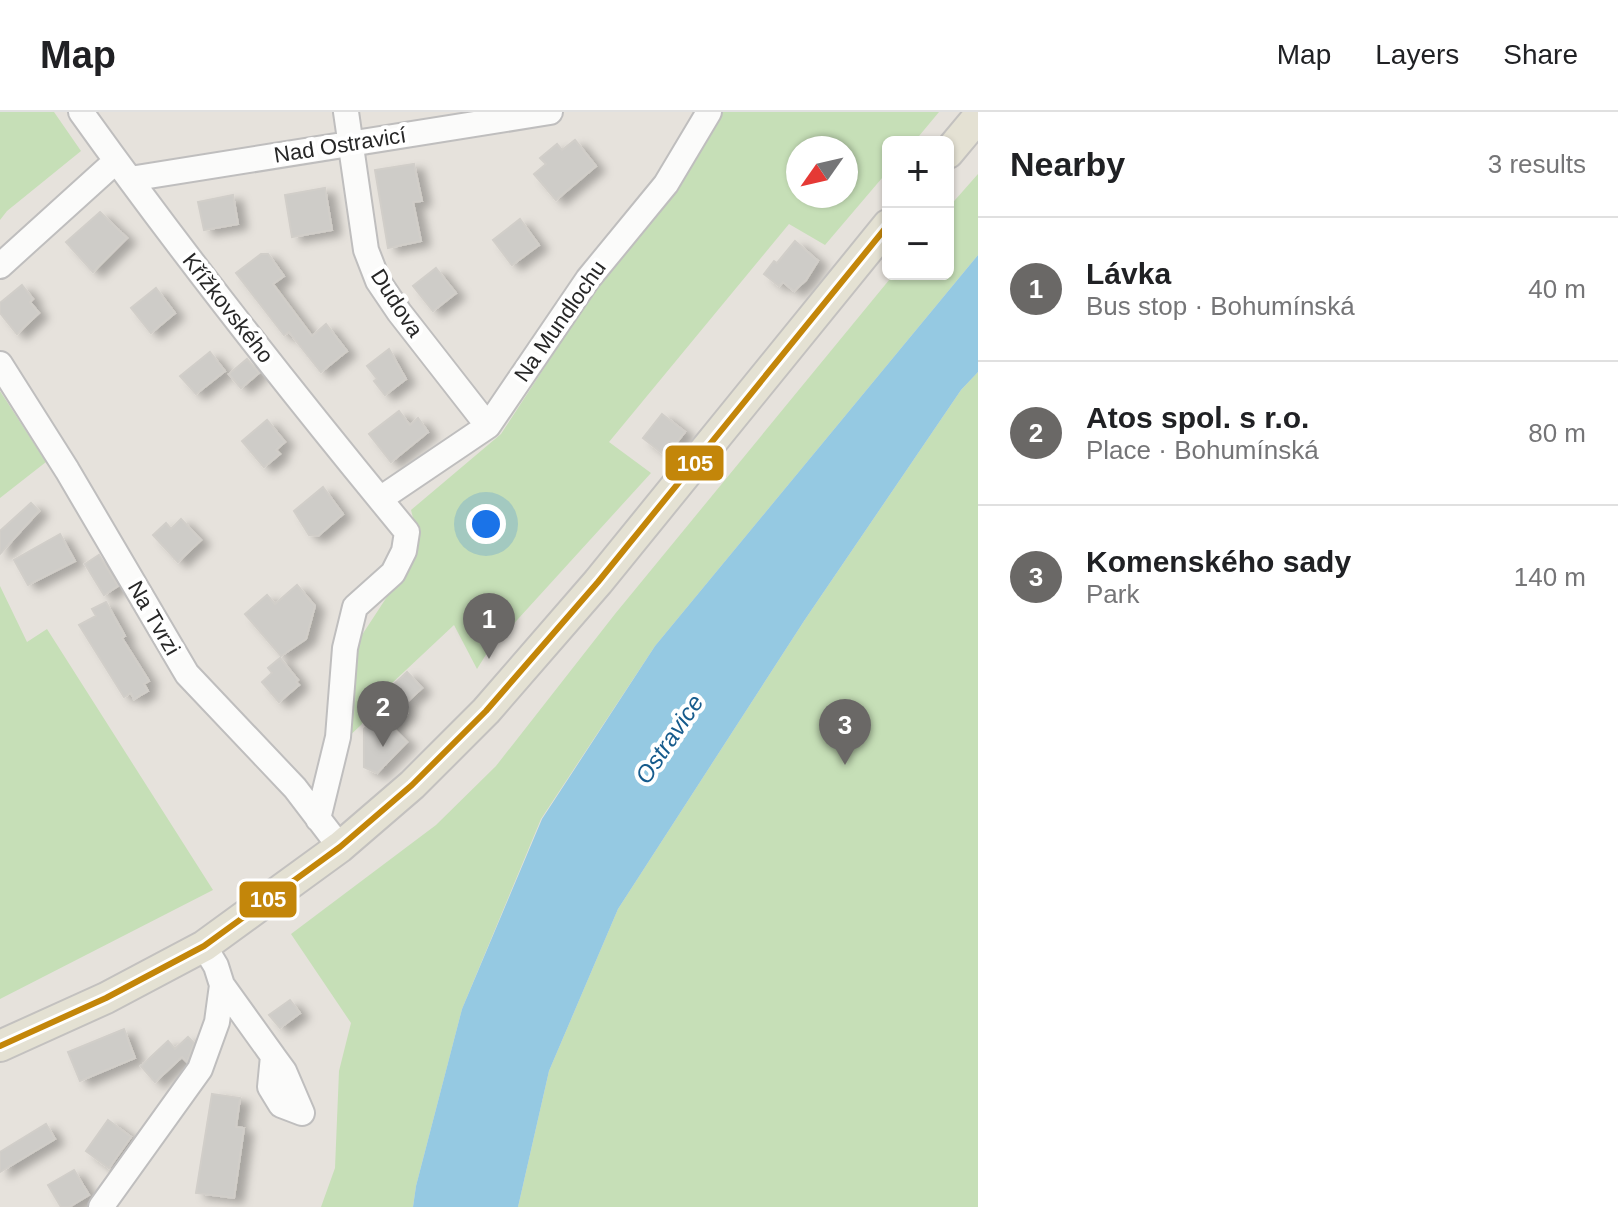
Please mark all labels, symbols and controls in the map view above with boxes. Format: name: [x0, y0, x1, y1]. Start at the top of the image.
text: Map: [40, 34, 116, 76]
text: Map: [1277, 39, 1331, 70]
text: Layers: [1375, 39, 1459, 70]
text: Share: [1503, 39, 1578, 70]
street label: Nad Ostravicí: [272, 122, 408, 168]
north arrow: [786, 136, 858, 208]
map controls: [882, 136, 954, 280]
button: +: [882, 136, 954, 208]
text: Nearby: [1010, 145, 1125, 183]
text: 3 results: [1488, 149, 1586, 179]
button: −: [882, 208, 954, 280]
street label: Křížkovského: [177, 248, 279, 368]
street label: Na Mundlochu: [509, 256, 611, 386]
text: Lávka: [1086, 257, 1171, 290]
street label: Dudova: [366, 264, 429, 342]
text: 1: [1029, 274, 1043, 304]
text: 40 m: [1528, 274, 1586, 304]
text: Bus stop · Bohumínská: [1086, 291, 1355, 321]
text: Atos spol. s r.o.: [1086, 401, 1309, 434]
text: 2: [1029, 418, 1043, 448]
text: 80 m: [1528, 418, 1586, 448]
text: Place · Bohumínská: [1086, 435, 1319, 465]
line badge: 105: [664, 444, 725, 482]
text: 105: [677, 451, 713, 476]
your location: [466, 504, 506, 544]
text: Komenského sady: [1086, 545, 1351, 578]
text: 3: [1029, 562, 1043, 592]
text: 140 m: [1514, 562, 1586, 592]
street label: Na Tvrzi: [123, 576, 185, 660]
text: Park: [1086, 579, 1139, 609]
pin: 1: [463, 593, 515, 659]
pin: 2: [357, 681, 409, 747]
water label: Ostravice: [629, 689, 709, 789]
pin: 3: [819, 699, 871, 765]
line badge: 105: [238, 880, 298, 919]
text: 105: [250, 887, 286, 912]

